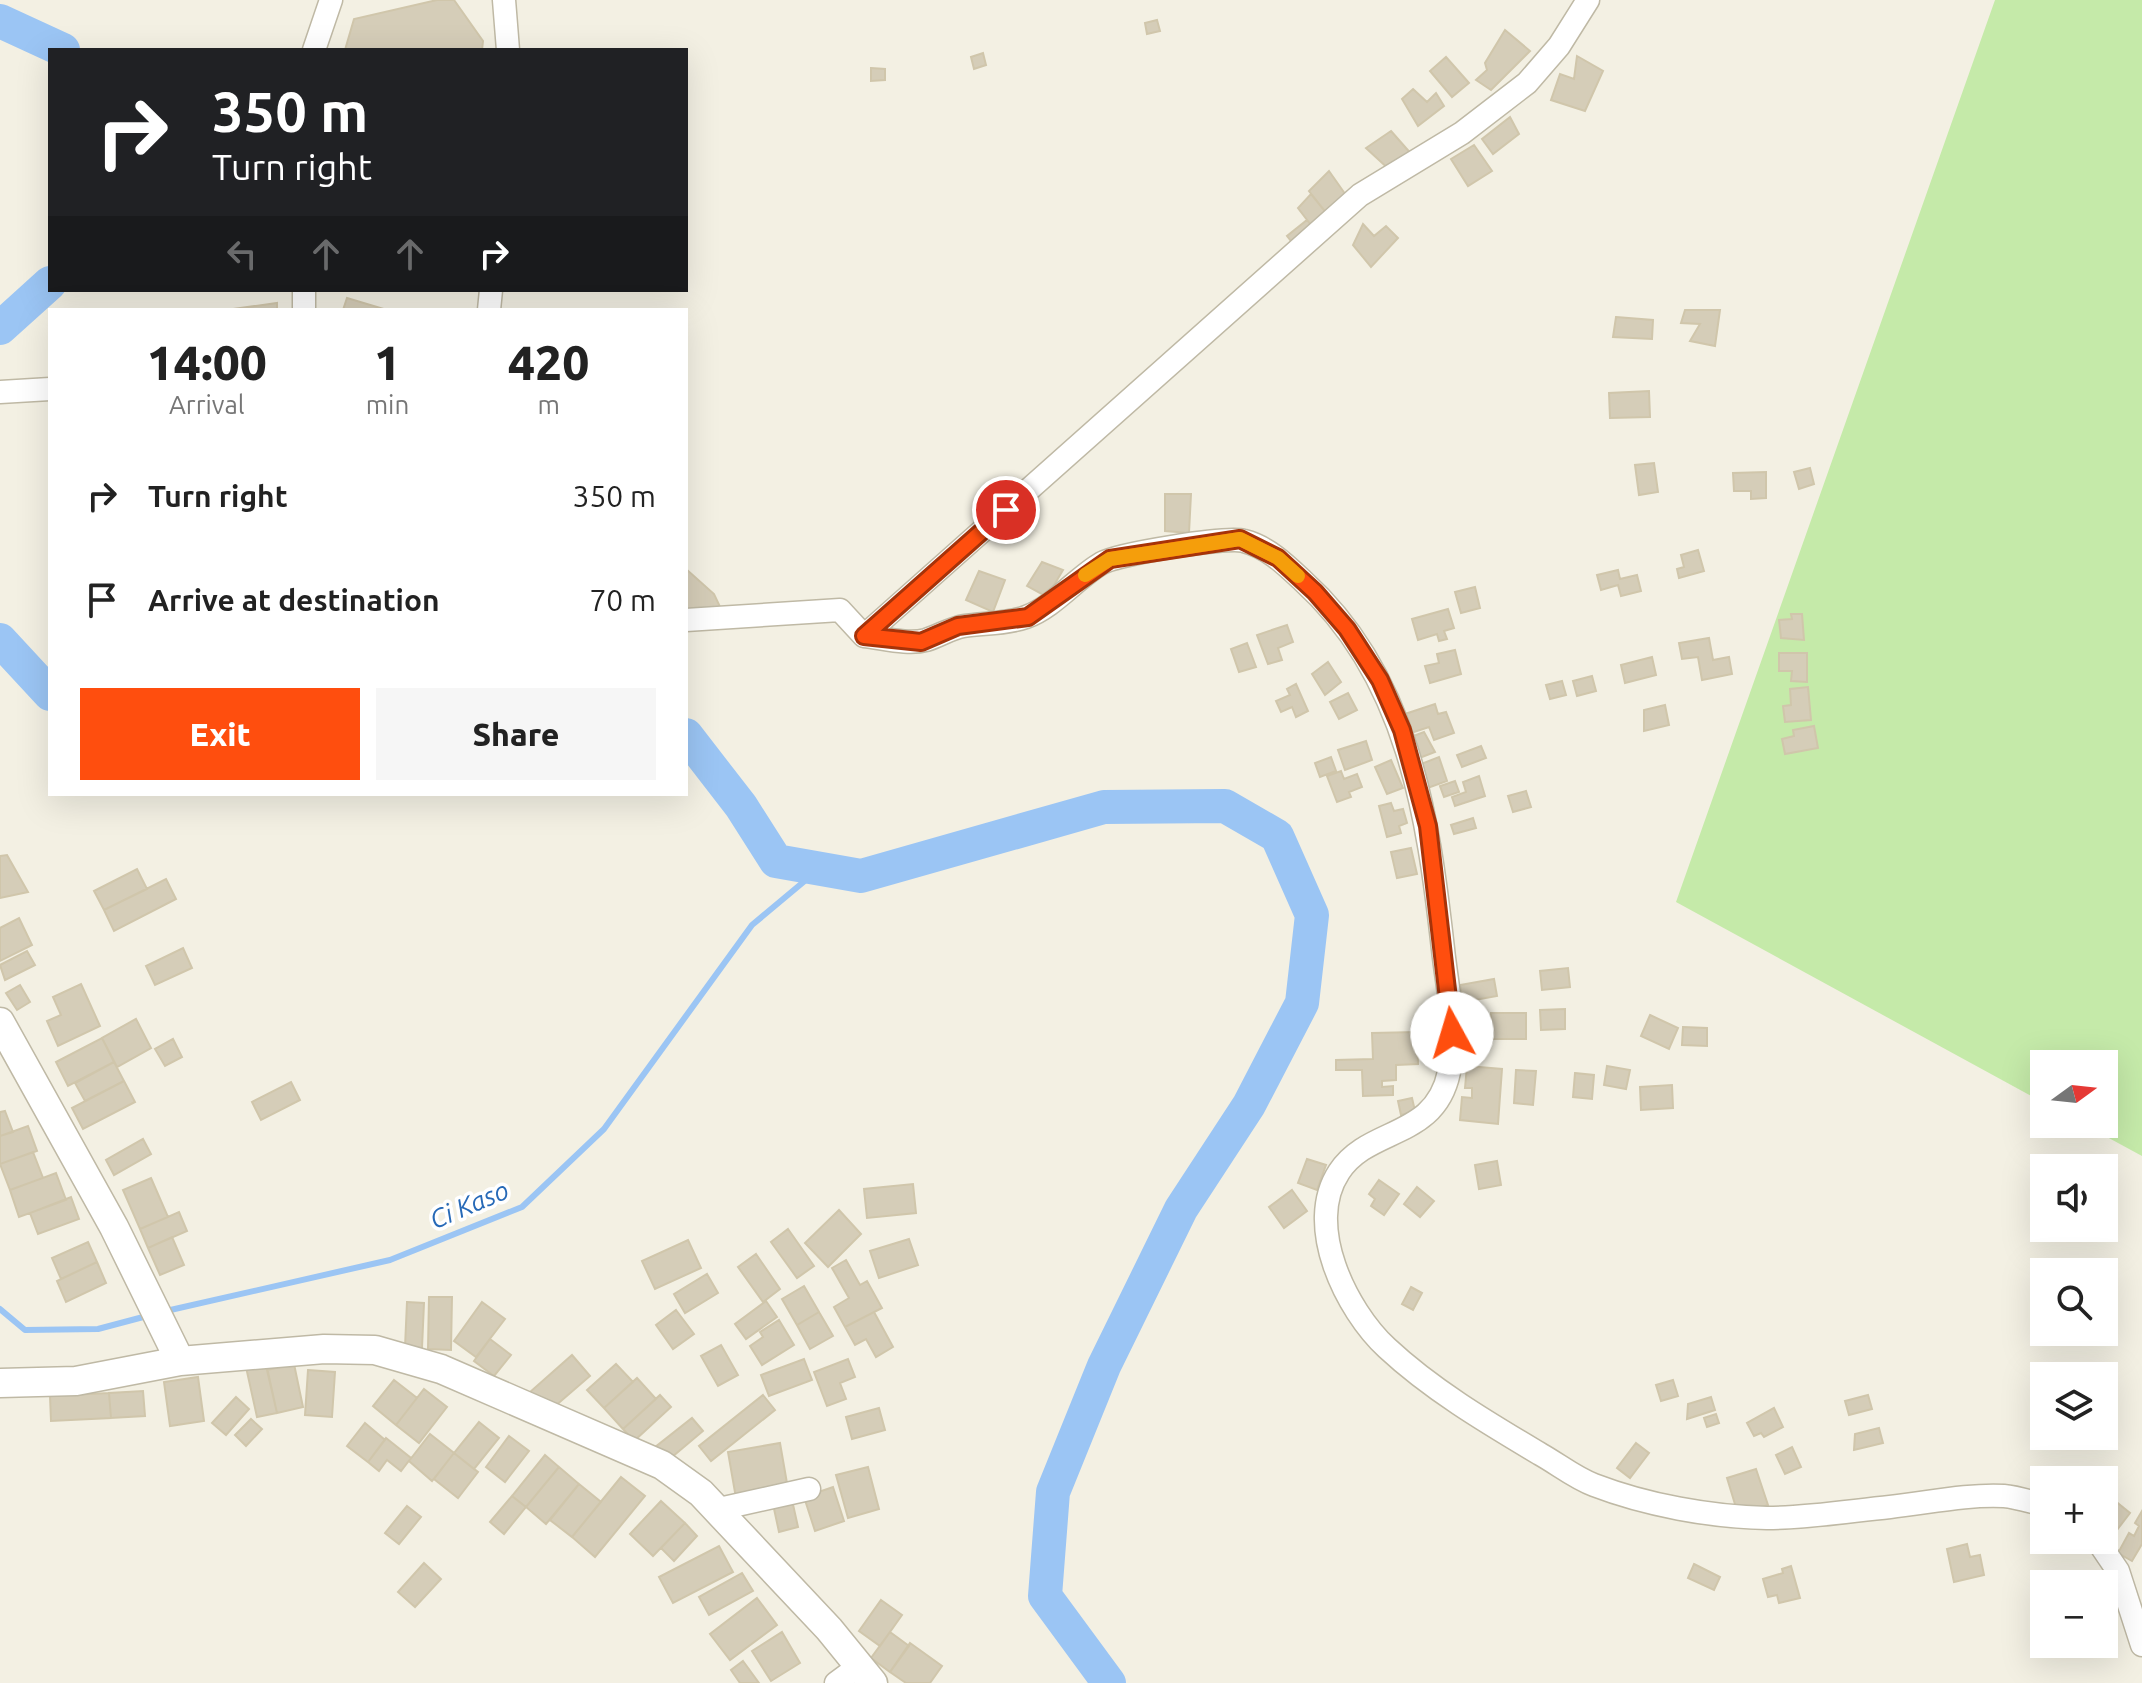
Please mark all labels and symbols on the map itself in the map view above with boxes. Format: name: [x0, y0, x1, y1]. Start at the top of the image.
pin: [972, 476, 1040, 544]
position arrow: [1410, 991, 1494, 1075]
north arrow: [2030, 1050, 2118, 1138]
water label: Ci Kaso: [425, 1175, 513, 1234]

